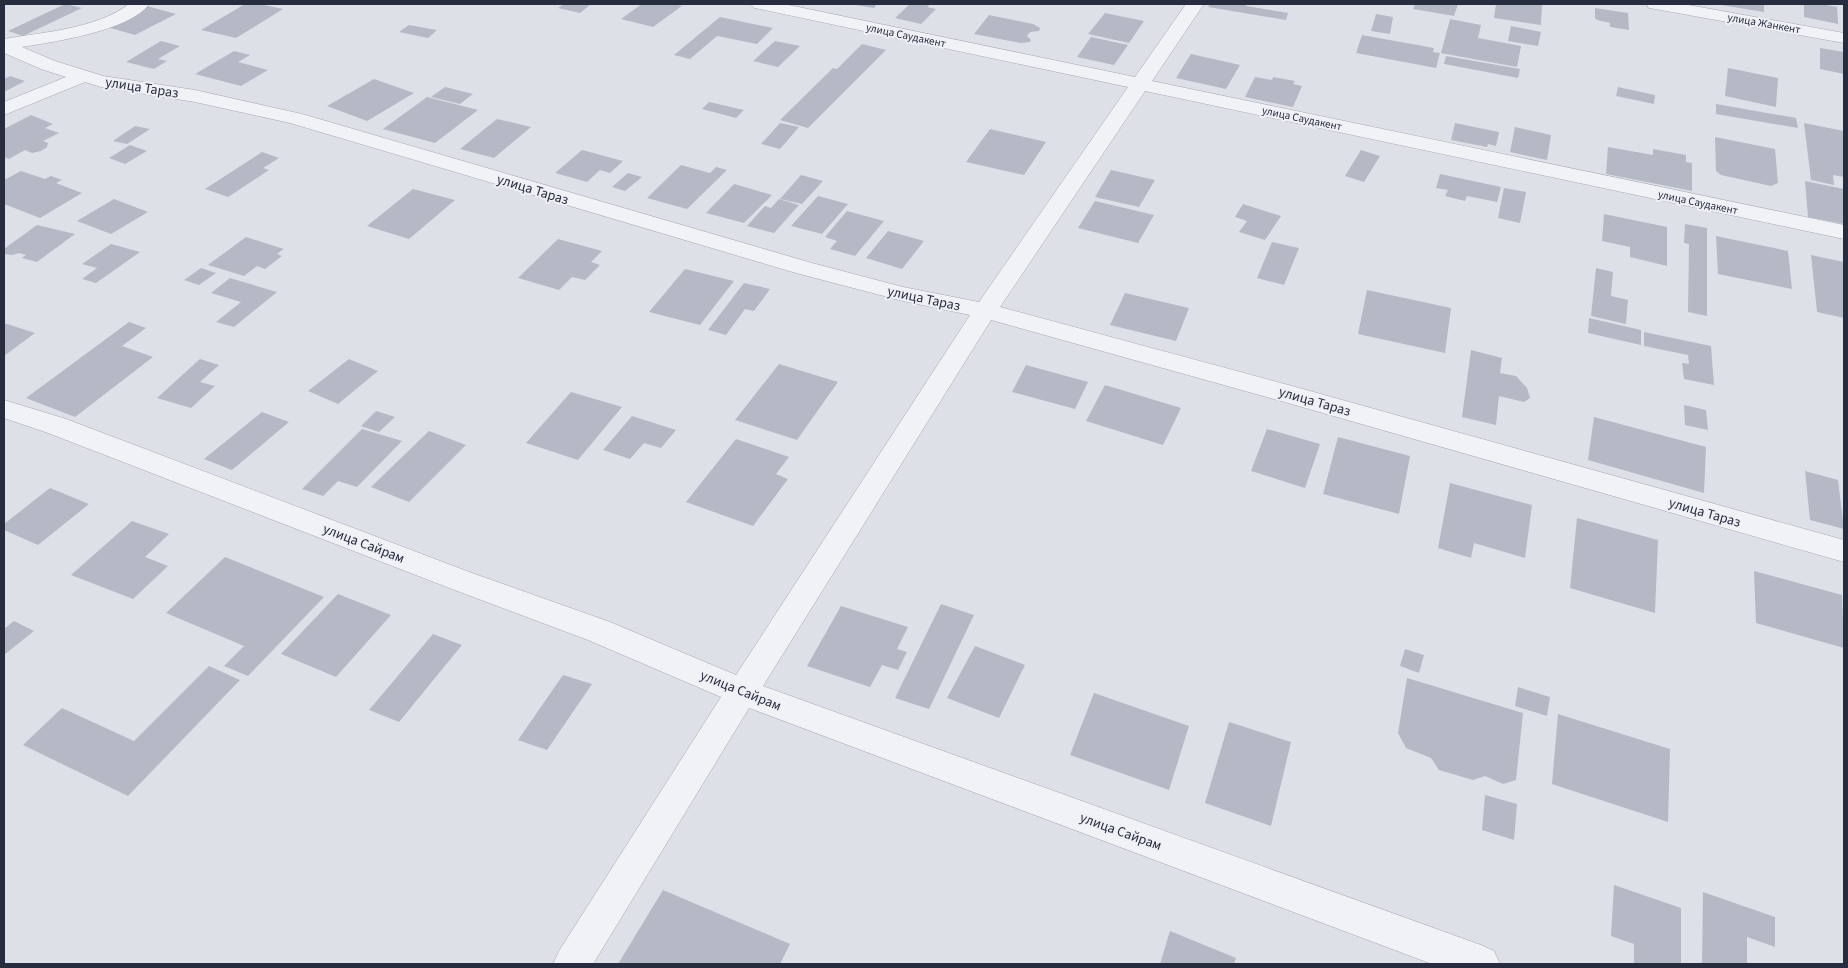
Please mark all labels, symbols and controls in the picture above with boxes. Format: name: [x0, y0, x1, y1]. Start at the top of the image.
street label: улица Жанкент: [1726, 10, 1802, 37]
street label: улица Саудакент: [865, 20, 947, 51]
street label: улица Тараз: [104, 72, 180, 104]
street label: улица Саудакент: [1261, 103, 1343, 134]
street label: улица Тараз: [494, 170, 571, 210]
street label: улица Саудакент: [1657, 187, 1739, 218]
street label: улица Тараз: [885, 281, 962, 316]
street label: улица Тараз: [1276, 382, 1353, 422]
street label: улица Тараз: [1666, 493, 1743, 533]
street label: улица Сайрам: [320, 519, 407, 569]
street label: улица Сайрам: [697, 666, 784, 716]
street label: улица Сайрам: [1077, 808, 1164, 856]

